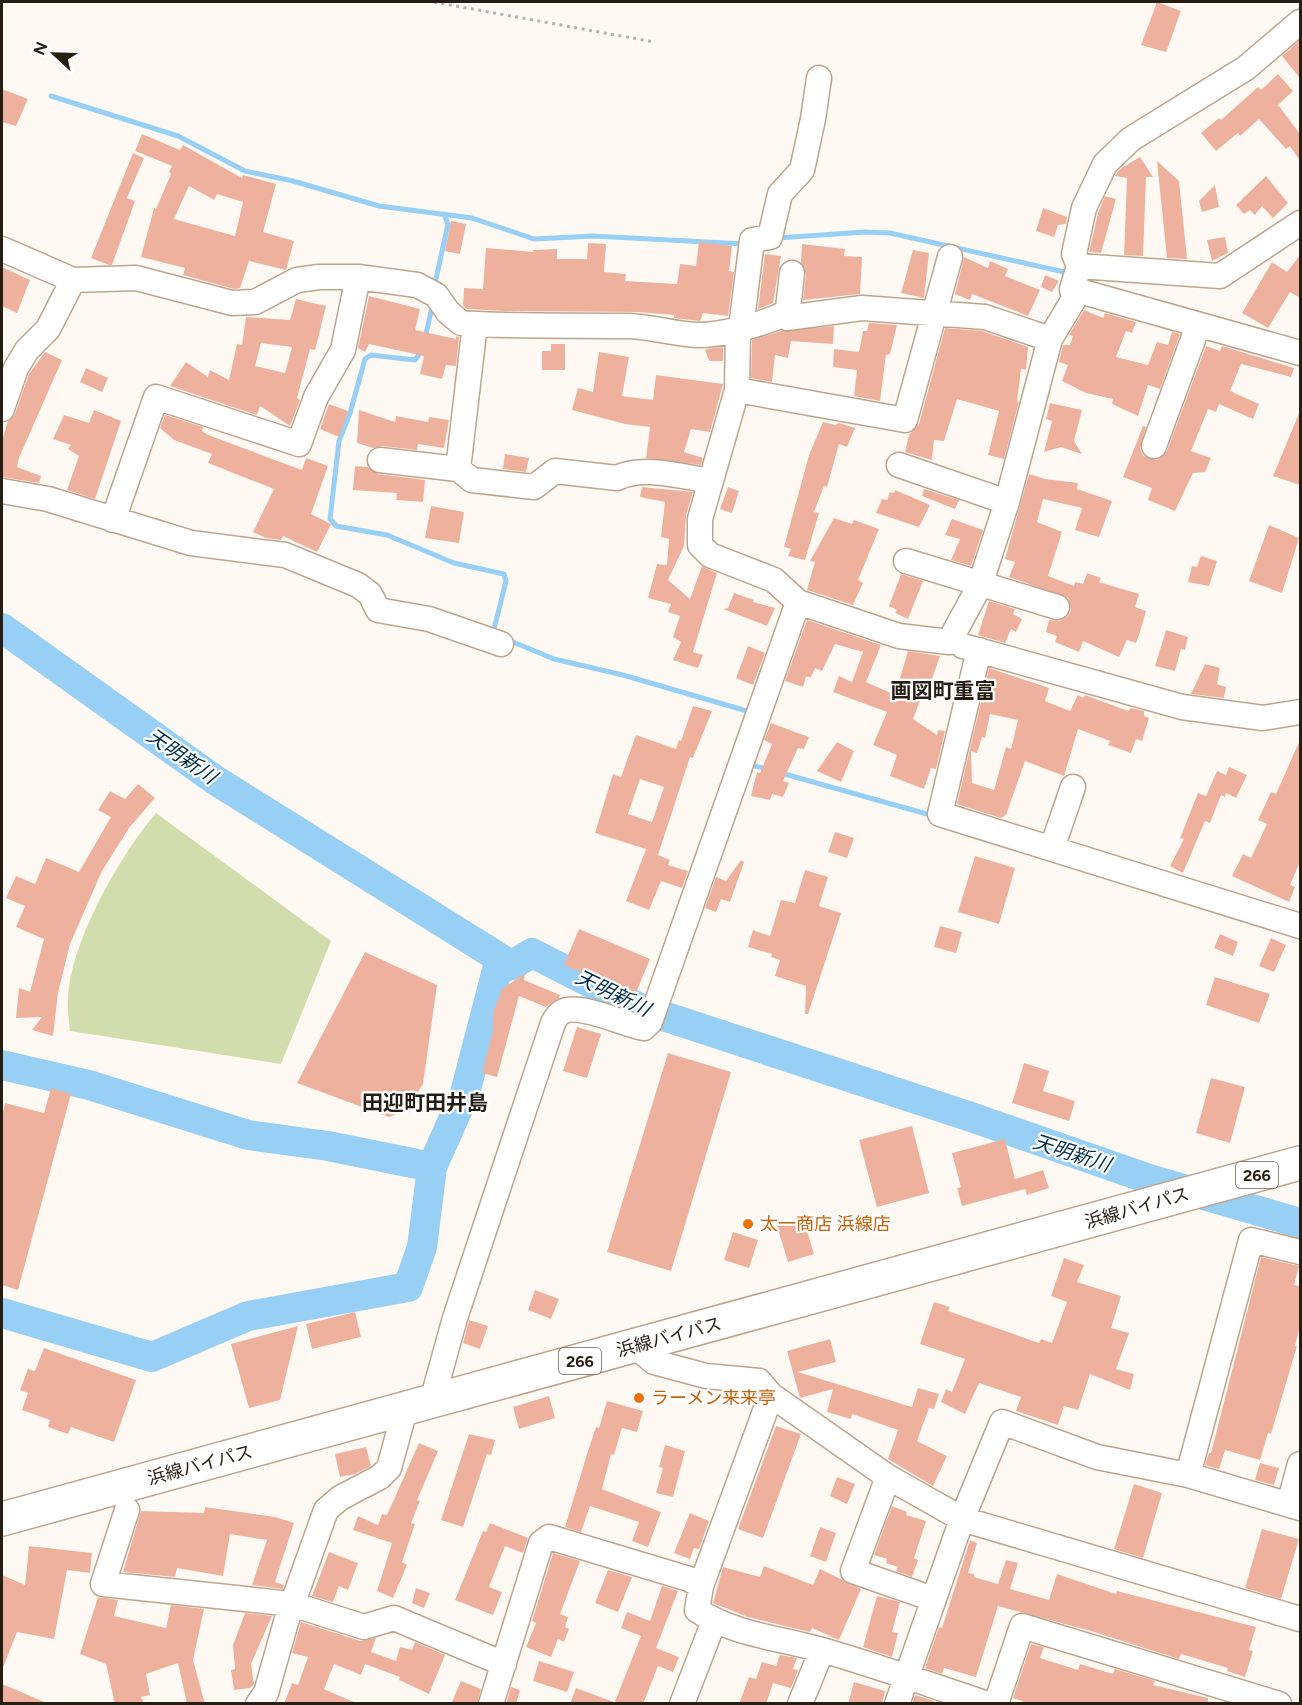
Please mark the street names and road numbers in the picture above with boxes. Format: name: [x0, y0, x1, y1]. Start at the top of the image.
road number: 266: [1236, 1162, 1278, 1188]
street label: 浜線バイパス: [1082, 1183, 1192, 1233]
street label: 浜線バイパス: [614, 1312, 724, 1362]
road number: 266: [559, 1348, 601, 1374]
street label: 浜線バイパス: [145, 1440, 255, 1490]

